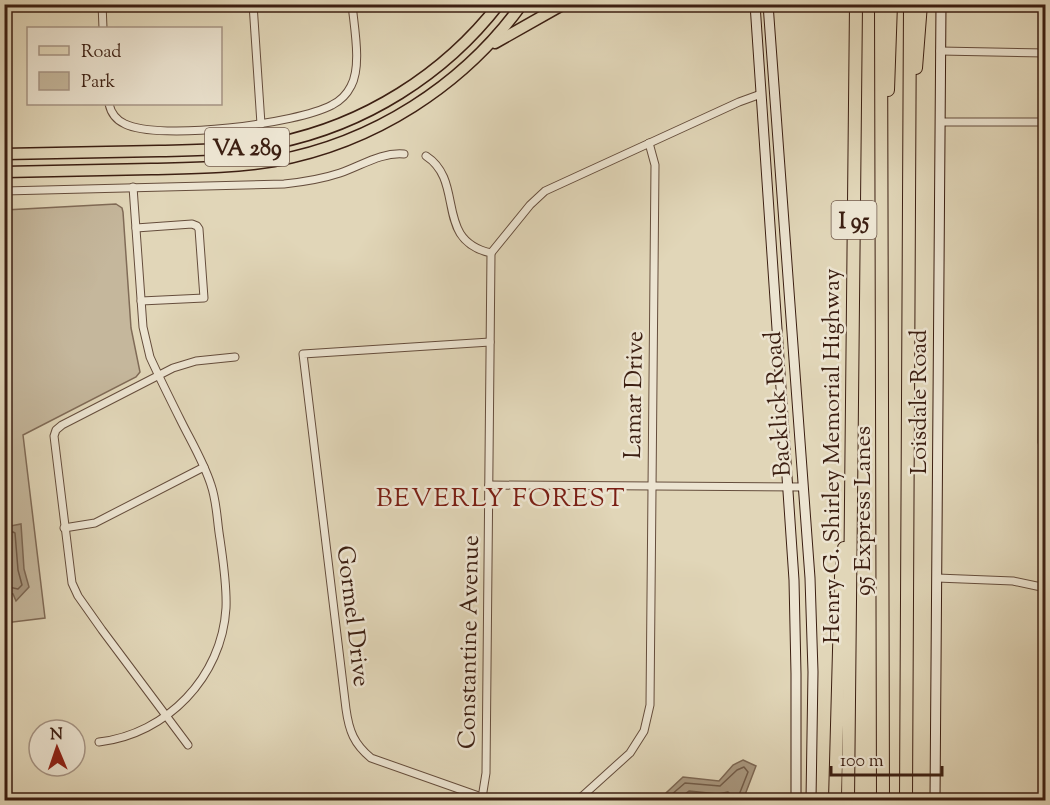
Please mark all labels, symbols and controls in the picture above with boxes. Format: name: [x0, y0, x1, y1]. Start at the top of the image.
legend: [27, 27, 222, 105]
text: Road: [81, 40, 121, 66]
text: Park: [81, 70, 116, 96]
road number: VA 289: [205, 128, 289, 166]
road number: I 95: [832, 201, 876, 239]
street label: Henry G. Shirley Memorial Highway: [816, 268, 850, 644]
street label: Backlick Road: [757, 329, 801, 478]
street label: Loisdale Road: [903, 329, 937, 475]
street label: Lamar Drive: [617, 331, 653, 459]
street label: 95 Express Lanes: [847, 426, 881, 596]
district label: BEVERLY FOREST: [376, 481, 626, 518]
street label: Constantine Avenue: [451, 535, 489, 749]
street label: Gormel Drive: [326, 544, 378, 689]
north arrow: [27, 718, 87, 778]
text: N: [50, 724, 64, 747]
scale bar: [831, 739, 942, 777]
text: 100 m: [840, 749, 884, 775]

